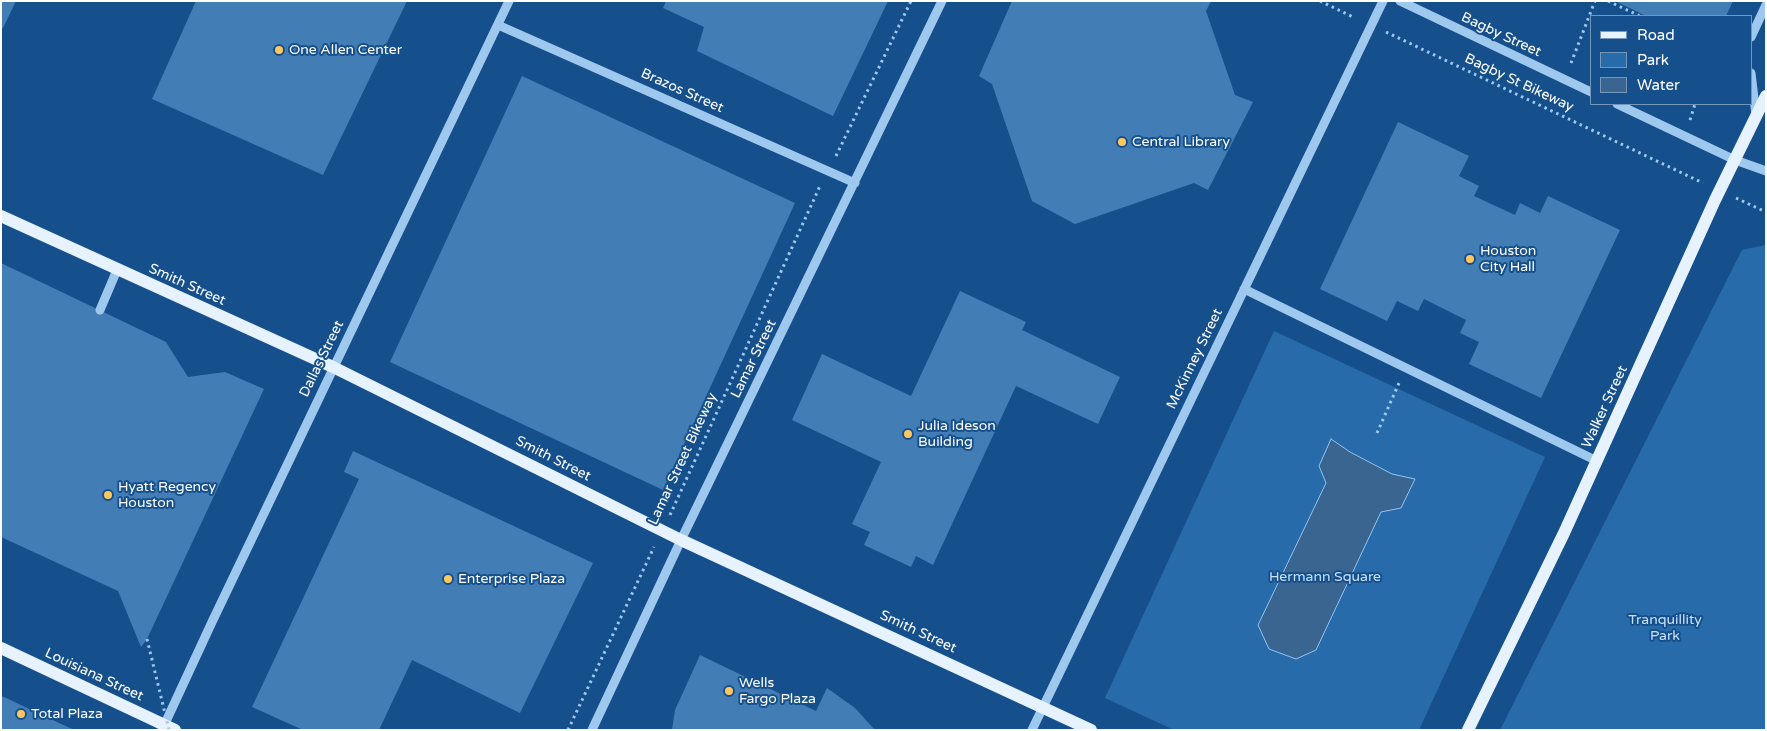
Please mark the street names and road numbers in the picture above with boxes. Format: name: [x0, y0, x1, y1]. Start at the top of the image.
street label: Bagby Street: [1458, 9, 1544, 61]
street label: Bagby St Bikeway: [1462, 50, 1576, 116]
street label: Brazos Street: [638, 65, 726, 117]
street label: Smith Street: [146, 261, 228, 309]
street label: McKinney Street: [1163, 306, 1227, 412]
street label: Lamar Street: [728, 317, 780, 401]
street label: Dallas Street: [296, 318, 348, 400]
street label: Walker Street: [1578, 363, 1632, 451]
street label: Lamar Street Bikeway: [645, 390, 721, 528]
street label: Smith Street: [512, 433, 594, 485]
street label: Smith Street: [877, 607, 959, 657]
street label: Louisiana Street: [42, 645, 146, 705]

